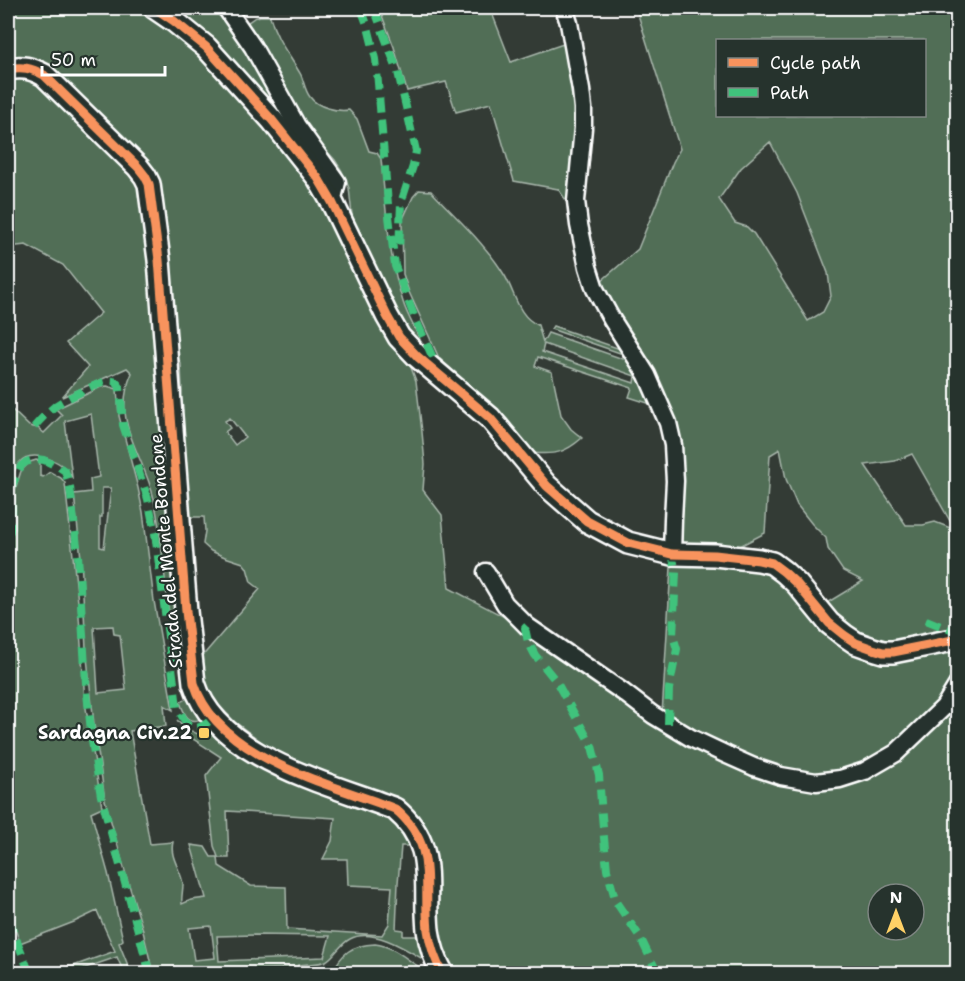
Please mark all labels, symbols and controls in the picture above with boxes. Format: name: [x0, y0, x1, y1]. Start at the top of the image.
scale bar: [42, 39, 165, 77]
legend: [716, 39, 926, 117]
text: 50 m: [51, 48, 96, 72]
text: Cycle path: [770, 51, 861, 75]
text: Path: [770, 81, 809, 105]
street label: Strada del Monte Bondone: [144, 433, 188, 669]
place label: Sardagna Civ.22: [38, 721, 192, 745]
marker: Sardagna Civ.22: [197, 726, 211, 740]
north arrow: [866, 882, 926, 942]
text: N: [890, 887, 902, 908]

